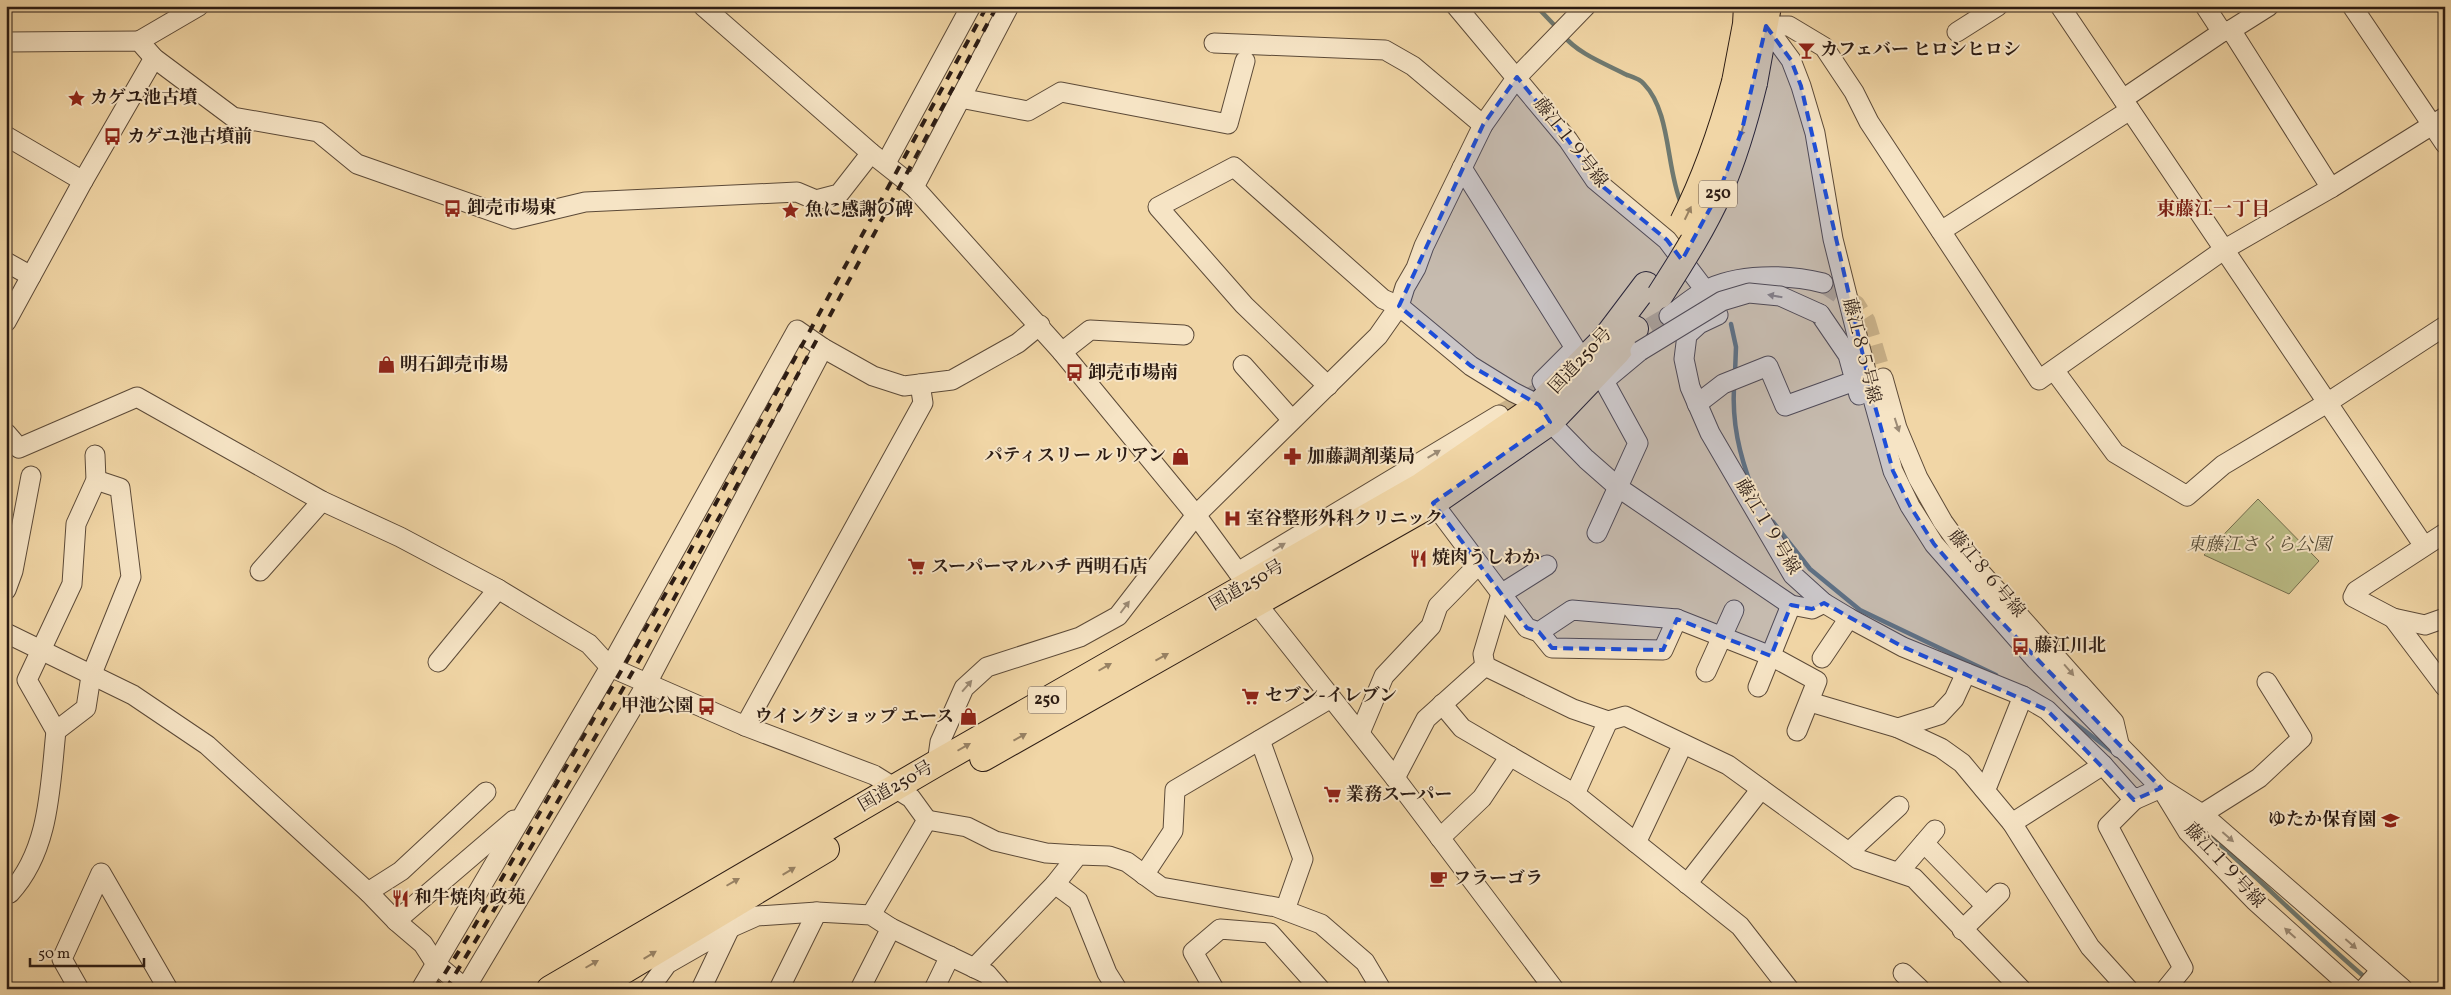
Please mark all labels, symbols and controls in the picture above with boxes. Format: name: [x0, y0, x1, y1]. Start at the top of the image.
place label: カフェバー ヒロシヒロシ: [1820, 38, 2021, 63]
bar icon: カフェバー ヒロシヒロシ: [1796, 40, 1816, 60]
place label: カゲユ池古墳: [90, 86, 197, 111]
place icon: カゲユ池古墳: [66, 88, 86, 108]
street label: 藤江１９号線: [1527, 93, 1613, 193]
one-way arrow: [1737, 122, 1745, 137]
place label: カゲユ池古墳前: [127, 125, 252, 150]
bus stop icon: カゲユ池古墳前: [103, 127, 123, 147]
road number: 250: [1699, 180, 1737, 208]
place label: 卸売市場東: [467, 196, 557, 221]
district label: 東藤江一丁目: [2156, 197, 2270, 223]
bus stop icon: 卸売市場東: [443, 198, 463, 218]
place label: 魚に感謝の碑: [805, 198, 913, 223]
place icon: 魚に感謝の碑: [781, 200, 801, 220]
one-way arrow: [1684, 206, 1692, 220]
one-way arrow: [1766, 292, 1782, 300]
street label: 藤江８５号線: [1836, 296, 1886, 406]
street label: 国道250号: [1544, 322, 1618, 400]
place label: 明石卸売市場: [400, 353, 508, 378]
shop icon: 明石卸売市場: [376, 355, 396, 375]
place label: 卸売市場南: [1088, 361, 1178, 386]
bus stop icon: 卸売市場南: [1064, 363, 1084, 383]
one-way arrow: [1893, 418, 1901, 433]
place label: パティスリー ルリアン: [985, 444, 1166, 469]
place label: 加藤調剤薬局: [1307, 445, 1415, 470]
shop icon: パティスリー ルリアン: [1170, 446, 1190, 466]
pharmacy icon: 加藤調剤薬局: [1283, 447, 1303, 467]
one-way arrow: [1427, 450, 1440, 459]
street label: 藤江１９号線: [1728, 474, 1806, 580]
place label: 室谷整形外科クリニック: [1246, 507, 1443, 532]
hospital icon: 室谷整形外科クリニック: [1222, 509, 1242, 529]
street label: 藤江８６号線: [1942, 525, 2030, 623]
park label: 東藤江さくら公園: [2187, 533, 2334, 558]
one-way arrow: [1273, 542, 1286, 551]
place label: 焼肉うしわか: [1432, 546, 1540, 571]
restaurant icon: 焼肉うしわか: [1408, 548, 1428, 568]
street label: 国道250号: [1205, 554, 1289, 618]
place label: スーパーマルハチ 西明石店: [931, 555, 1148, 580]
supermarket icon: スーパーマルハチ 西明石店: [907, 557, 927, 577]
one-way arrow: [1120, 600, 1130, 614]
place label: 藤江川北: [2034, 634, 2106, 659]
bus stop icon: 藤江川北: [2010, 636, 2030, 656]
one-way arrow: [1155, 653, 1169, 662]
one-way arrow: [1098, 663, 1112, 671]
one-way arrow: [2063, 664, 2075, 676]
one-way arrow: [962, 680, 973, 692]
place label: セブン-イレブン: [1265, 684, 1397, 709]
road number: 250: [1028, 686, 1066, 714]
supermarket icon: セブン-イレブン: [1241, 686, 1261, 706]
place label: 甲池公園: [621, 694, 693, 719]
bus stop icon: 甲池公園: [697, 696, 717, 716]
place label: ウイングショップ エース: [755, 705, 954, 730]
shop icon: ウイングショップ エース: [958, 707, 978, 727]
one-way arrow: [1014, 732, 1027, 741]
one-way arrow: [957, 743, 970, 752]
street label: 国道250号: [854, 755, 938, 819]
place label: 業務スーパー: [1346, 783, 1452, 808]
supermarket icon: 業務スーパー: [1322, 785, 1342, 805]
place label: ゆたか保育園: [2268, 808, 2376, 833]
school or university icon: ゆたか保育園: [2380, 810, 2400, 830]
street label: 藤江１９号線: [2178, 818, 2270, 914]
one-way arrow: [2222, 831, 2234, 843]
one-way arrow: [782, 866, 795, 875]
place label: フラーゴラ: [1453, 867, 1543, 892]
cafe icon: フラーゴラ: [1429, 869, 1449, 889]
one-way arrow: [726, 878, 739, 887]
place label: 和牛焼肉 政苑: [414, 886, 526, 911]
restaurant icon: 和牛焼肉 政苑: [390, 888, 410, 908]
one-way arrow: [2285, 927, 2297, 939]
scale bar: [30, 935, 144, 967]
one-way arrow: [2344, 938, 2357, 949]
text: 50 m: [38, 944, 70, 965]
one-way arrow: [643, 950, 656, 959]
one-way arrow: [586, 960, 599, 969]

